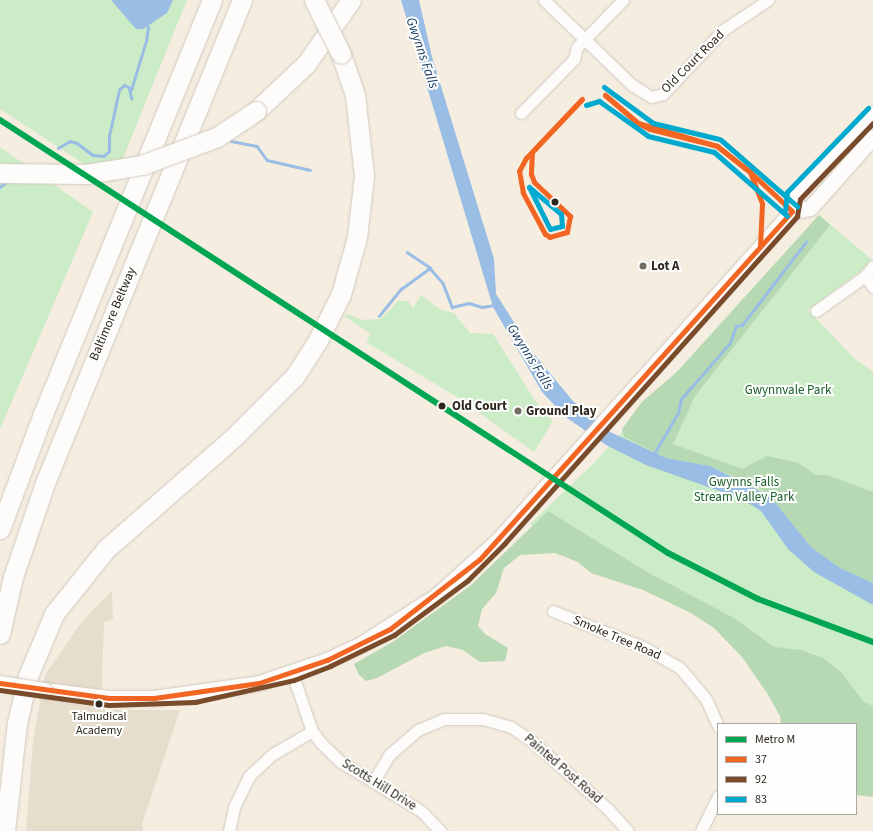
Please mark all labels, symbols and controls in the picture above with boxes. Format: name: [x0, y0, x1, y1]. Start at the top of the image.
water label: Gwynns Falls: [402, 15, 442, 91]
street label: Old Court Road: [658, 27, 728, 97]
unlabelled marker: [550, 197, 560, 207]
place label: Lot A: [651, 258, 679, 274]
marker: Lot A: [638, 261, 648, 271]
street label: Baltimore Beltway: [86, 265, 140, 363]
water label: Gwynns Falls: [503, 321, 557, 393]
park label: Gwynnvale Park: [745, 382, 831, 398]
place label: Old Court: [452, 398, 507, 414]
marker: Old Court: [435, 399, 449, 413]
place label: Ground Play: [526, 403, 597, 419]
marker: Ground Play: [513, 406, 523, 416]
park label: Gwynns Falls Stream Valley Park: [694, 475, 794, 506]
street label: Smoke Tree Road: [571, 612, 663, 664]
marker: Talmudical Academy: [94, 699, 104, 709]
place label: Talmudical Academy: [71, 710, 127, 738]
legend: [717, 723, 857, 815]
street label: Painted Post Road: [521, 731, 605, 807]
text: Metro M: [755, 731, 795, 748]
text: 37: [755, 751, 767, 768]
street label: Scotts Hill Drive: [339, 756, 419, 814]
text: 92: [755, 771, 767, 788]
text: 83: [755, 791, 767, 808]

